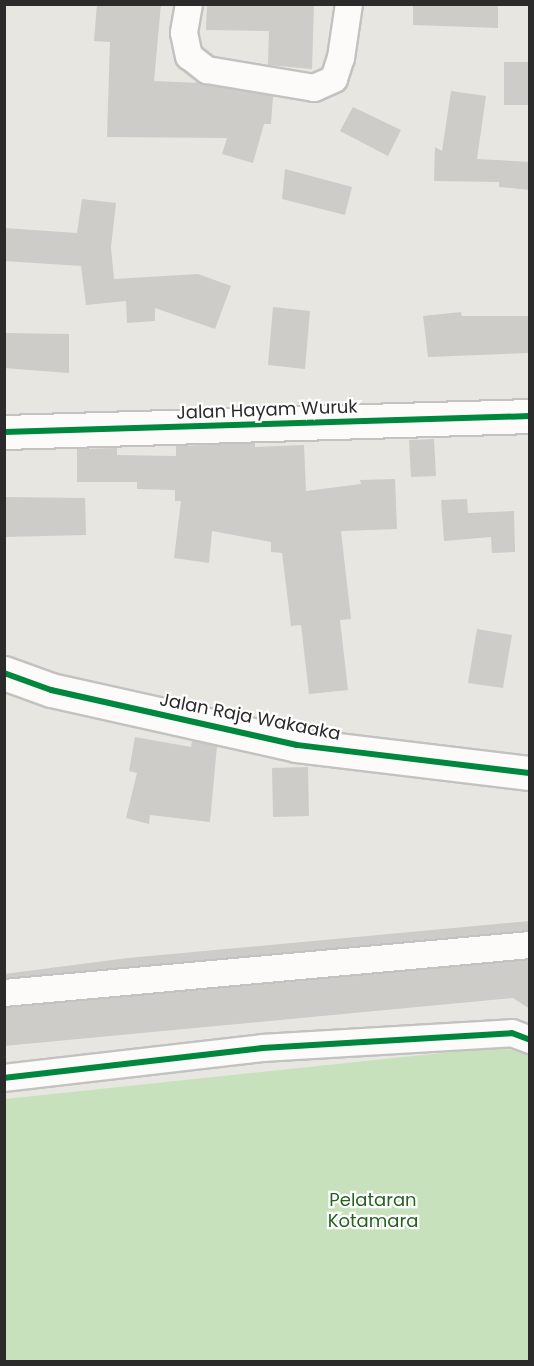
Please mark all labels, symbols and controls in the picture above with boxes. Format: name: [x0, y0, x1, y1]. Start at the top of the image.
street label: Jalan Hayam Wuruk: [176, 396, 358, 424]
street label: Jalan Raja Wakaaka: [158, 689, 342, 745]
park label: Pelataran Kotamara: [328, 1190, 418, 1232]

